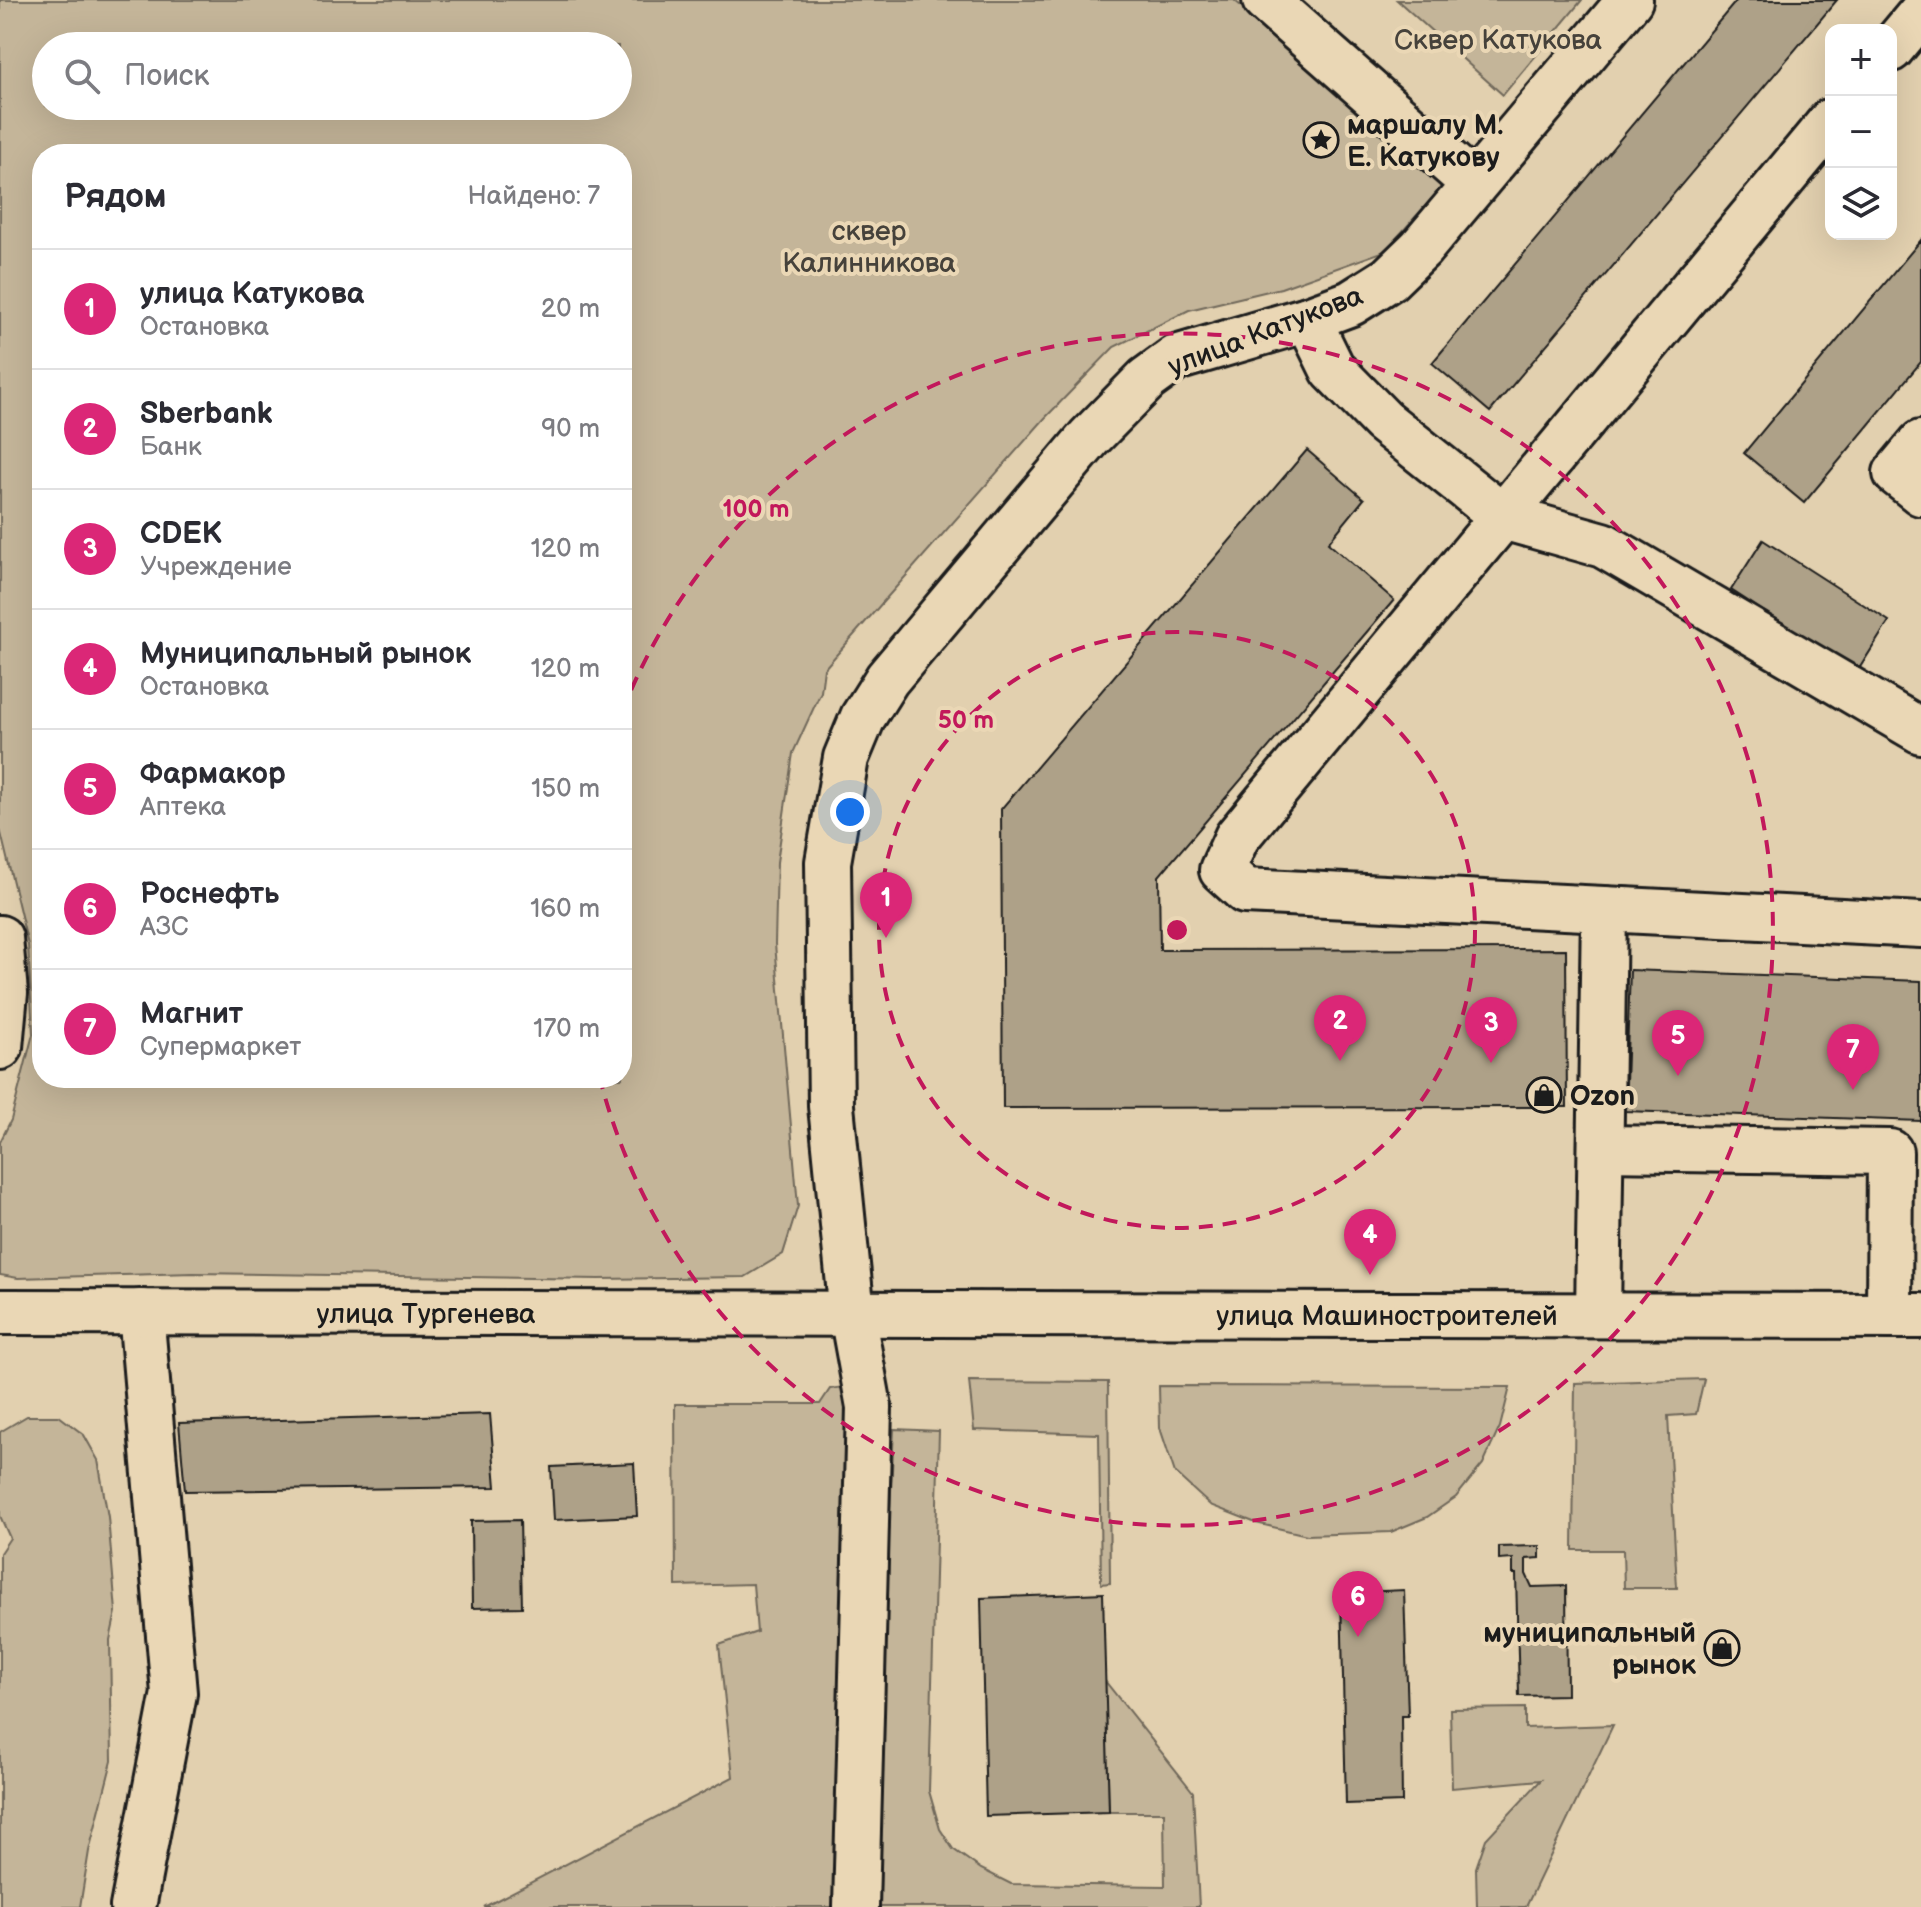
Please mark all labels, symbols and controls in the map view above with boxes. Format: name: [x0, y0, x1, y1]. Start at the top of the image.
park label: Сквер Катукова: [1394, 24, 1603, 57]
map controls: [1825, 24, 1897, 240]
button: +: [1825, 24, 1897, 96]
search box: [32, 32, 632, 120]
icon: search: [60, 54, 104, 98]
text: Поиск: [124, 58, 210, 94]
button: −: [1825, 96, 1897, 168]
place label: маршалу М. Е. Катукову: [1347, 109, 1504, 174]
place icon: маршалу М. Е. Катукову: [1302, 121, 1340, 159]
button: layers: [1825, 168, 1897, 240]
text: Рядом: [64, 176, 166, 217]
text: Найдено: 7: [468, 181, 600, 212]
park label: сквер Калинникова: [782, 215, 956, 280]
text: улица Катукова: [140, 276, 364, 312]
street label: улица Катукова: [1164, 279, 1368, 384]
text: 1: [85, 294, 95, 325]
text: 20 m: [541, 294, 600, 325]
text: Остановка: [140, 312, 269, 343]
text: Sberbank: [140, 396, 272, 432]
text: 2: [82, 414, 98, 445]
text: 90 m: [541, 414, 600, 445]
text: Банк: [140, 432, 202, 463]
text: 100 m: [723, 495, 789, 524]
text: CDEK: [140, 516, 222, 552]
text: 3: [82, 534, 98, 565]
text: 120 m: [531, 534, 600, 565]
text: Учреждение: [140, 552, 292, 583]
text: Муниципальный рынок: [140, 636, 471, 672]
text: 4: [82, 654, 98, 685]
text: 120 m: [531, 654, 600, 685]
text: Остановка: [140, 672, 269, 703]
text: 50 m: [938, 706, 994, 735]
text: Фармакор: [140, 756, 286, 792]
text: 5: [82, 774, 98, 805]
text: 150 m: [531, 774, 600, 805]
text: Аптека: [140, 792, 226, 823]
your location: [830, 792, 870, 832]
pin: 1: [860, 872, 912, 938]
text: Роснефть: [140, 876, 279, 912]
text: 6: [82, 894, 98, 925]
text: 160 m: [530, 894, 600, 925]
text: АЗС: [140, 912, 189, 943]
centre of rings: [1163, 916, 1191, 944]
pin: 2: [1314, 995, 1366, 1061]
text: Магнит: [140, 996, 243, 1032]
pin: 3: [1465, 997, 1517, 1063]
pin: 5: [1652, 1010, 1704, 1076]
text: 7: [83, 1014, 97, 1045]
text: 170 m: [533, 1014, 600, 1045]
pin: 7: [1827, 1024, 1879, 1090]
text: Супермаркет: [140, 1032, 301, 1063]
shop icon: Ozon: [1525, 1076, 1563, 1114]
place label: Ozon: [1570, 1080, 1635, 1113]
pin: 4: [1344, 1209, 1396, 1275]
street label: улица Тургенева: [316, 1298, 536, 1331]
street label: улица Машиностроителей: [1216, 1300, 1558, 1333]
pin: 6: [1332, 1571, 1384, 1637]
place label: муниципальный рынок: [1483, 1617, 1697, 1682]
shop icon: муниципальный рынок: [1703, 1629, 1741, 1667]

